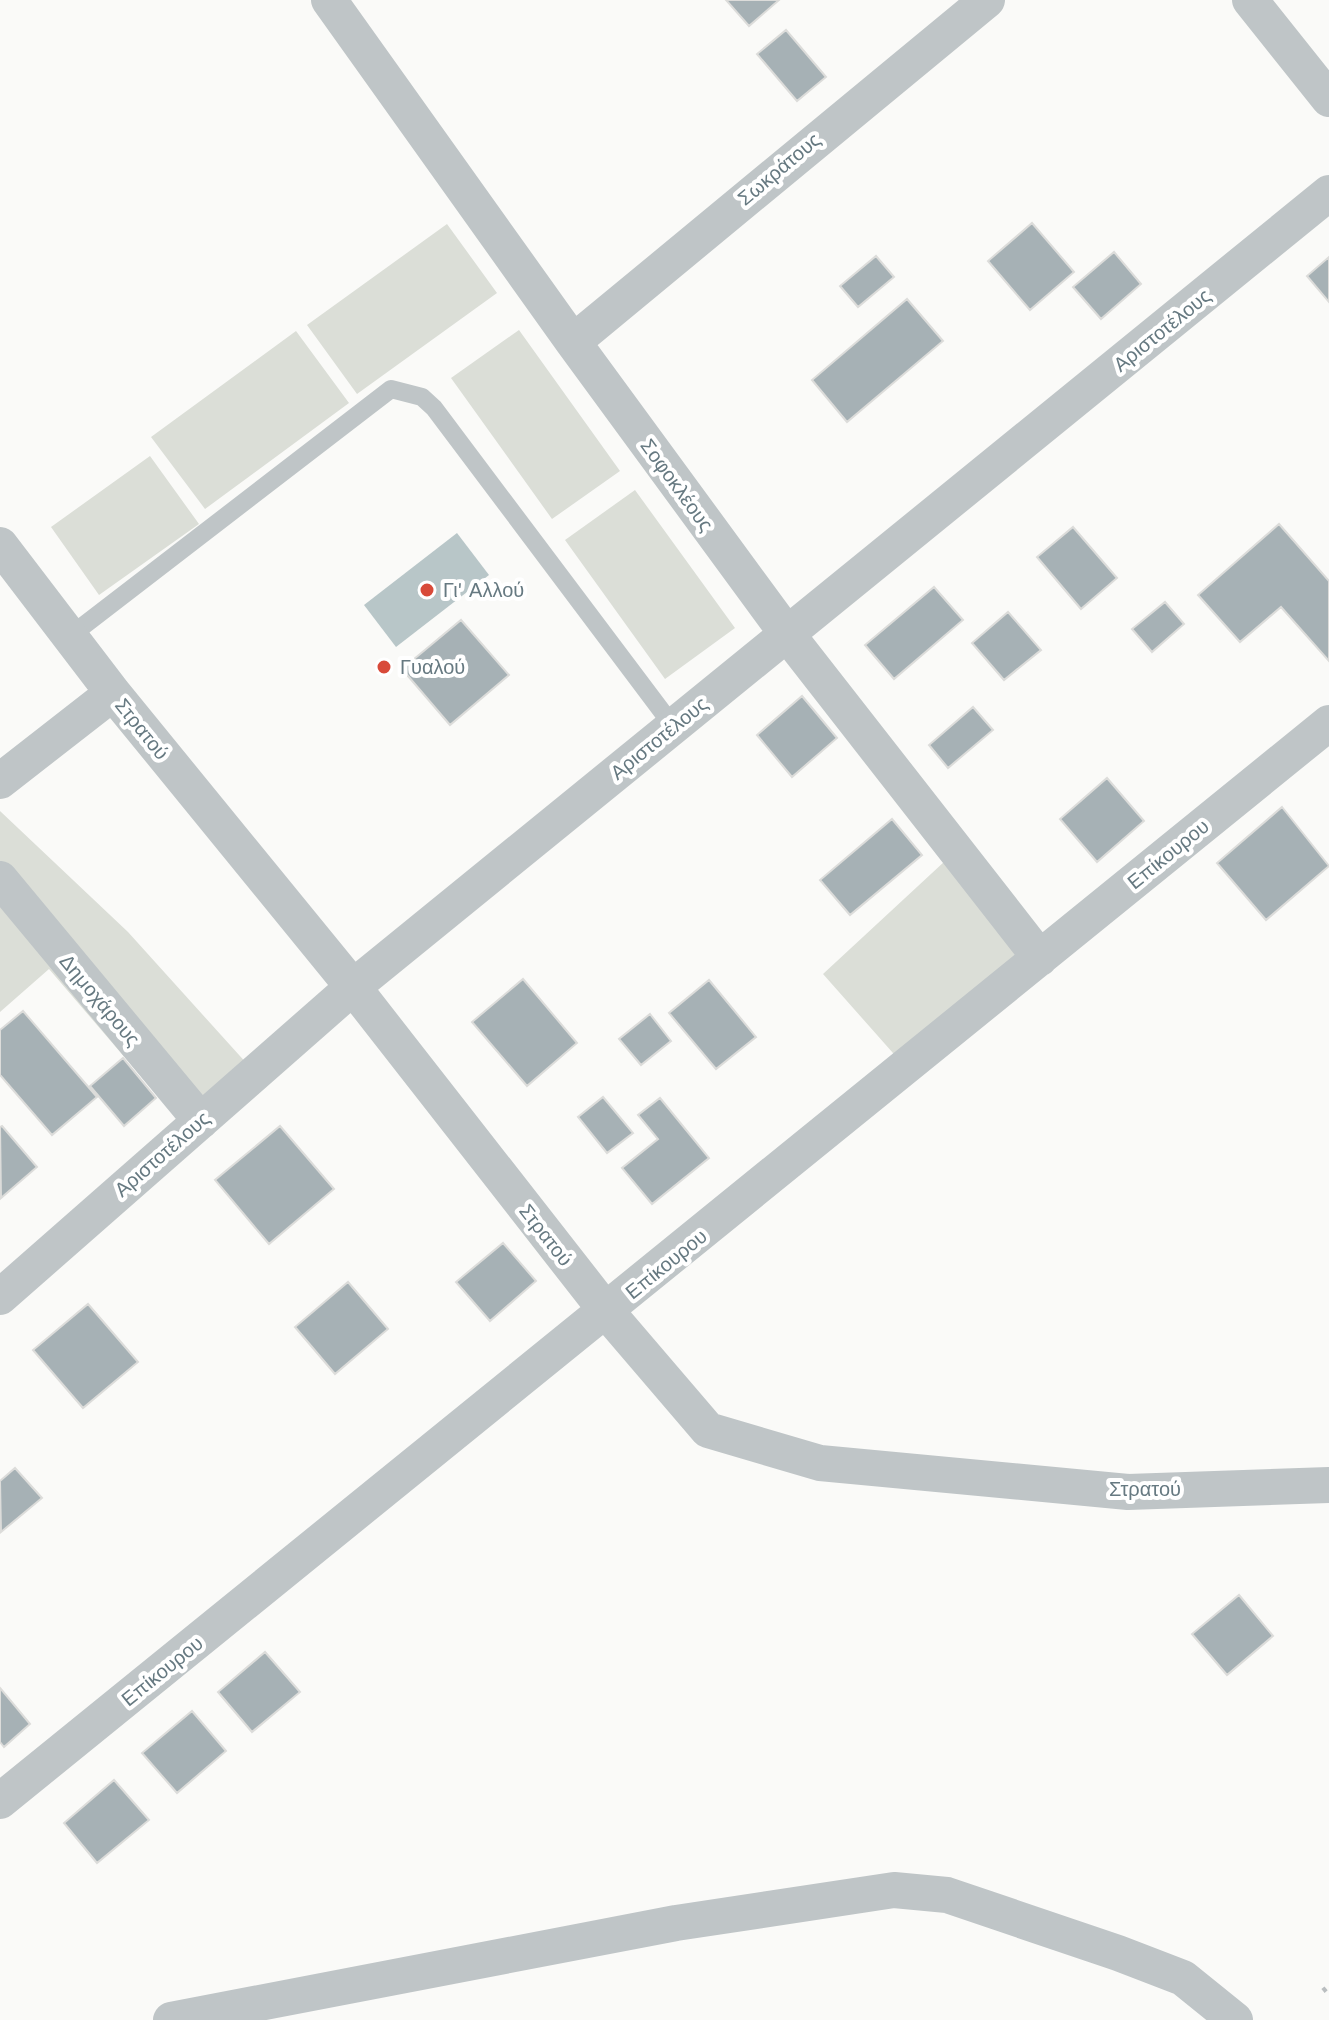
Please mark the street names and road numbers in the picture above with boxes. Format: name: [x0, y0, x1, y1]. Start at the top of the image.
street label: Σωκράτους: [733, 127, 825, 210]
street label: Αριστοτέλους: [1109, 283, 1216, 377]
street label: Σοφοκλέους: [635, 434, 719, 536]
street label: Αριστοτέλους: [606, 691, 713, 785]
street label: Στρατού: [110, 693, 174, 765]
street label: Επίκουρου: [1122, 814, 1214, 894]
street label: Δημοχάρους: [55, 949, 145, 1051]
street label: Αριστοτέλους: [110, 1106, 215, 1202]
street label: Στρατού: [514, 1199, 578, 1271]
street label: Επίκουρου: [620, 1224, 712, 1304]
street label: Στρατού: [1109, 1477, 1181, 1501]
street label: Επίκουρου: [116, 1631, 208, 1711]

